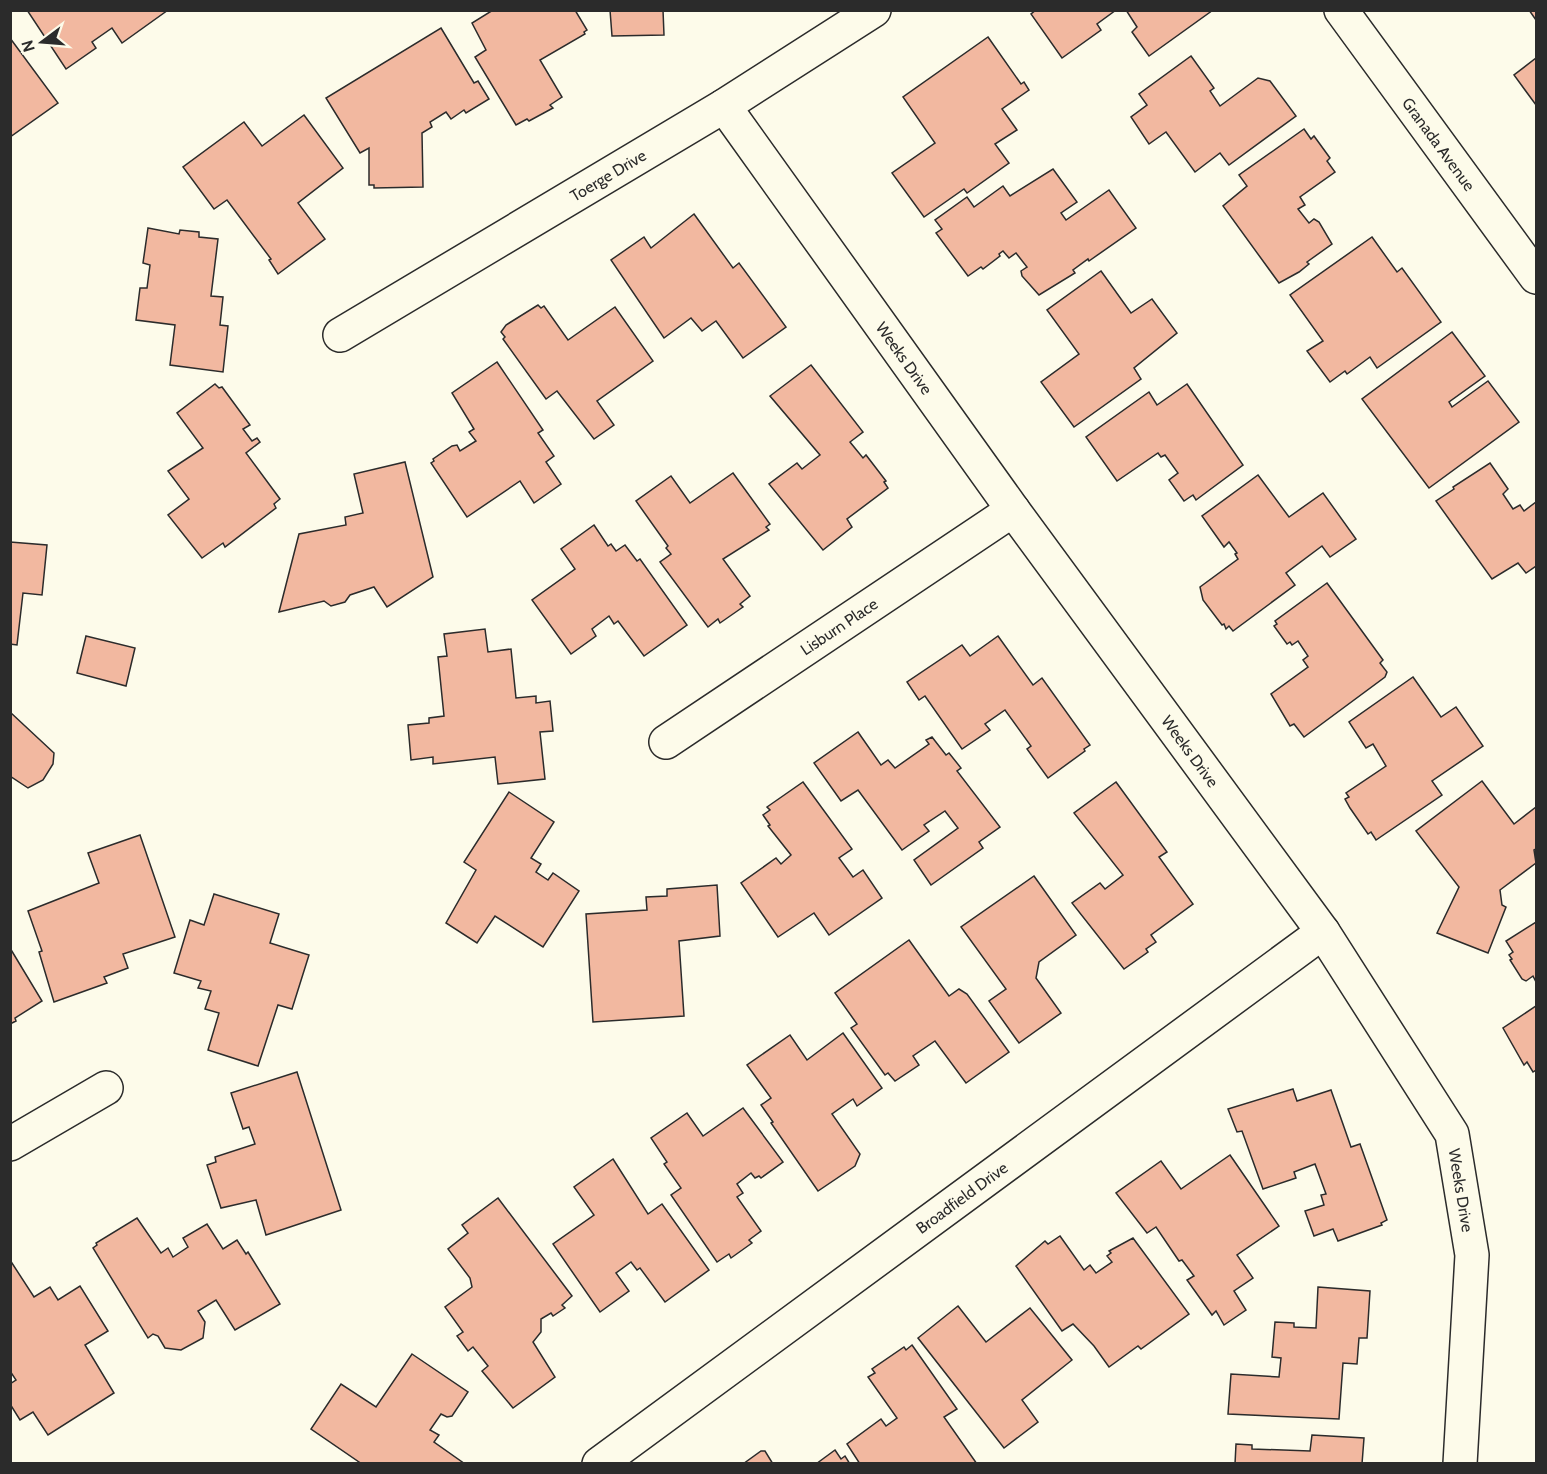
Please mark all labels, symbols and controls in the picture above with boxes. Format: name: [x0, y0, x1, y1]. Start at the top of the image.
north arrow: [12, 12, 72, 72]
text: N: [17, 38, 39, 54]
street label: Granada Avenue: [1398, 94, 1479, 195]
street label: Toerge Drive: [567, 146, 650, 206]
street label: Weeks Drive: [872, 319, 936, 398]
street label: Lisburn Place: [797, 594, 881, 659]
street label: Weeks Drive: [1157, 712, 1222, 791]
street label: Weeks Drive: [1445, 1147, 1477, 1233]
street label: Broadfield Drive: [912, 1158, 1011, 1238]

